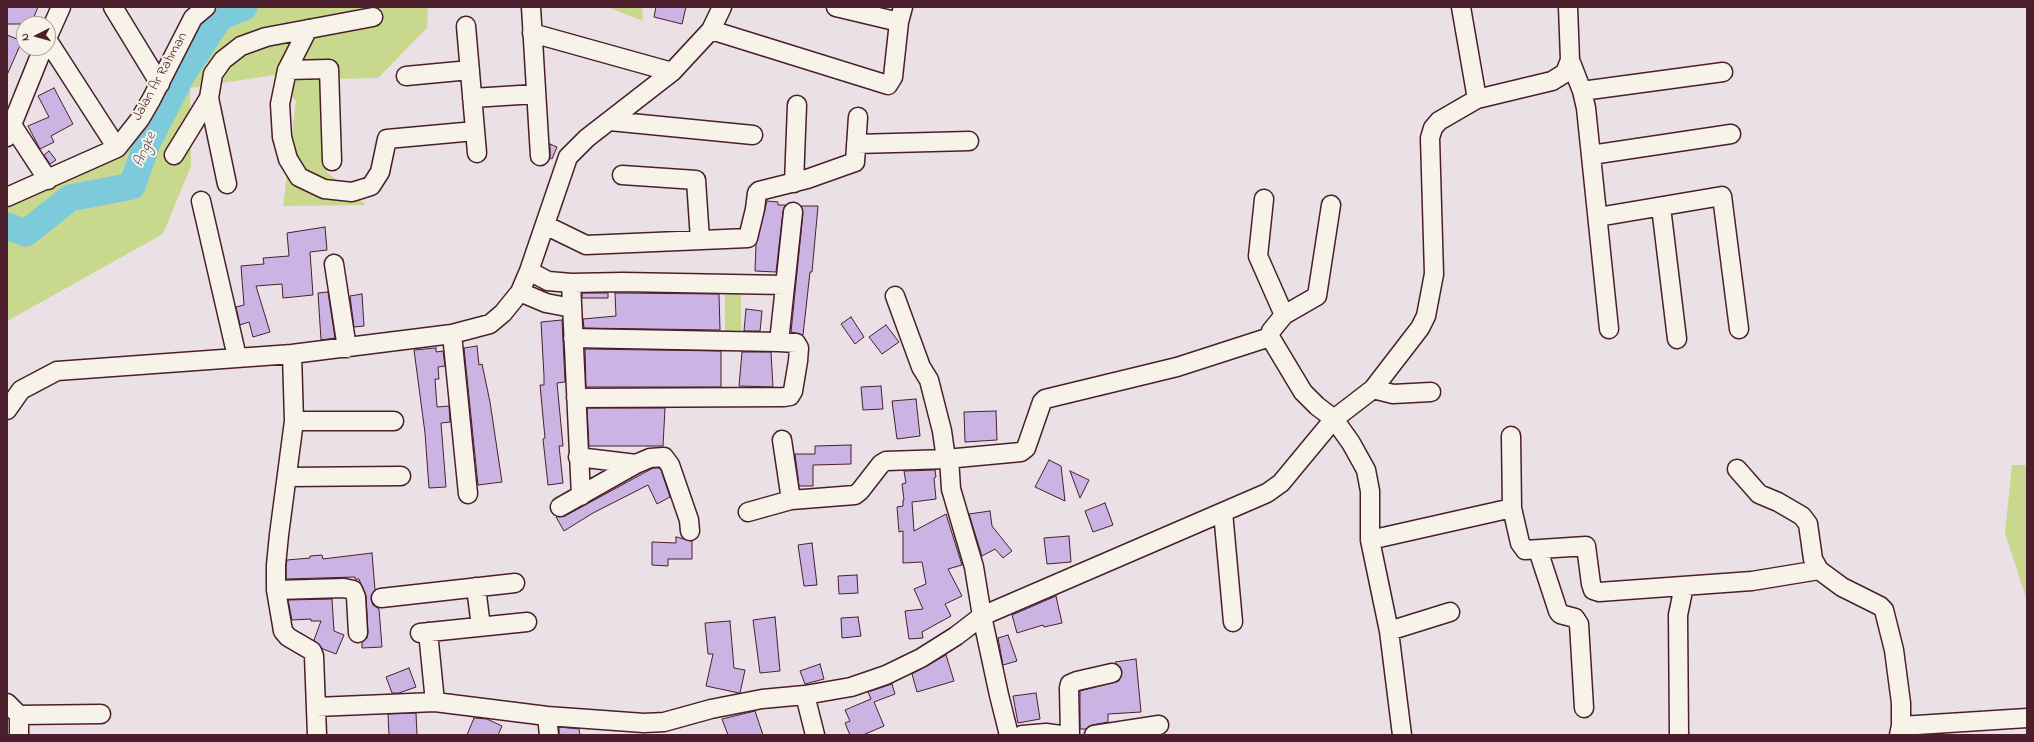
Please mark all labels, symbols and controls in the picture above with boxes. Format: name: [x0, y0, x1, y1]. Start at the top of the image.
north arrow: [16, 16, 56, 56]
street label: Jalan Ar Rahman: [130, 30, 192, 124]
text: N: [17, 33, 33, 42]
water label: Angke: [131, 130, 161, 170]

